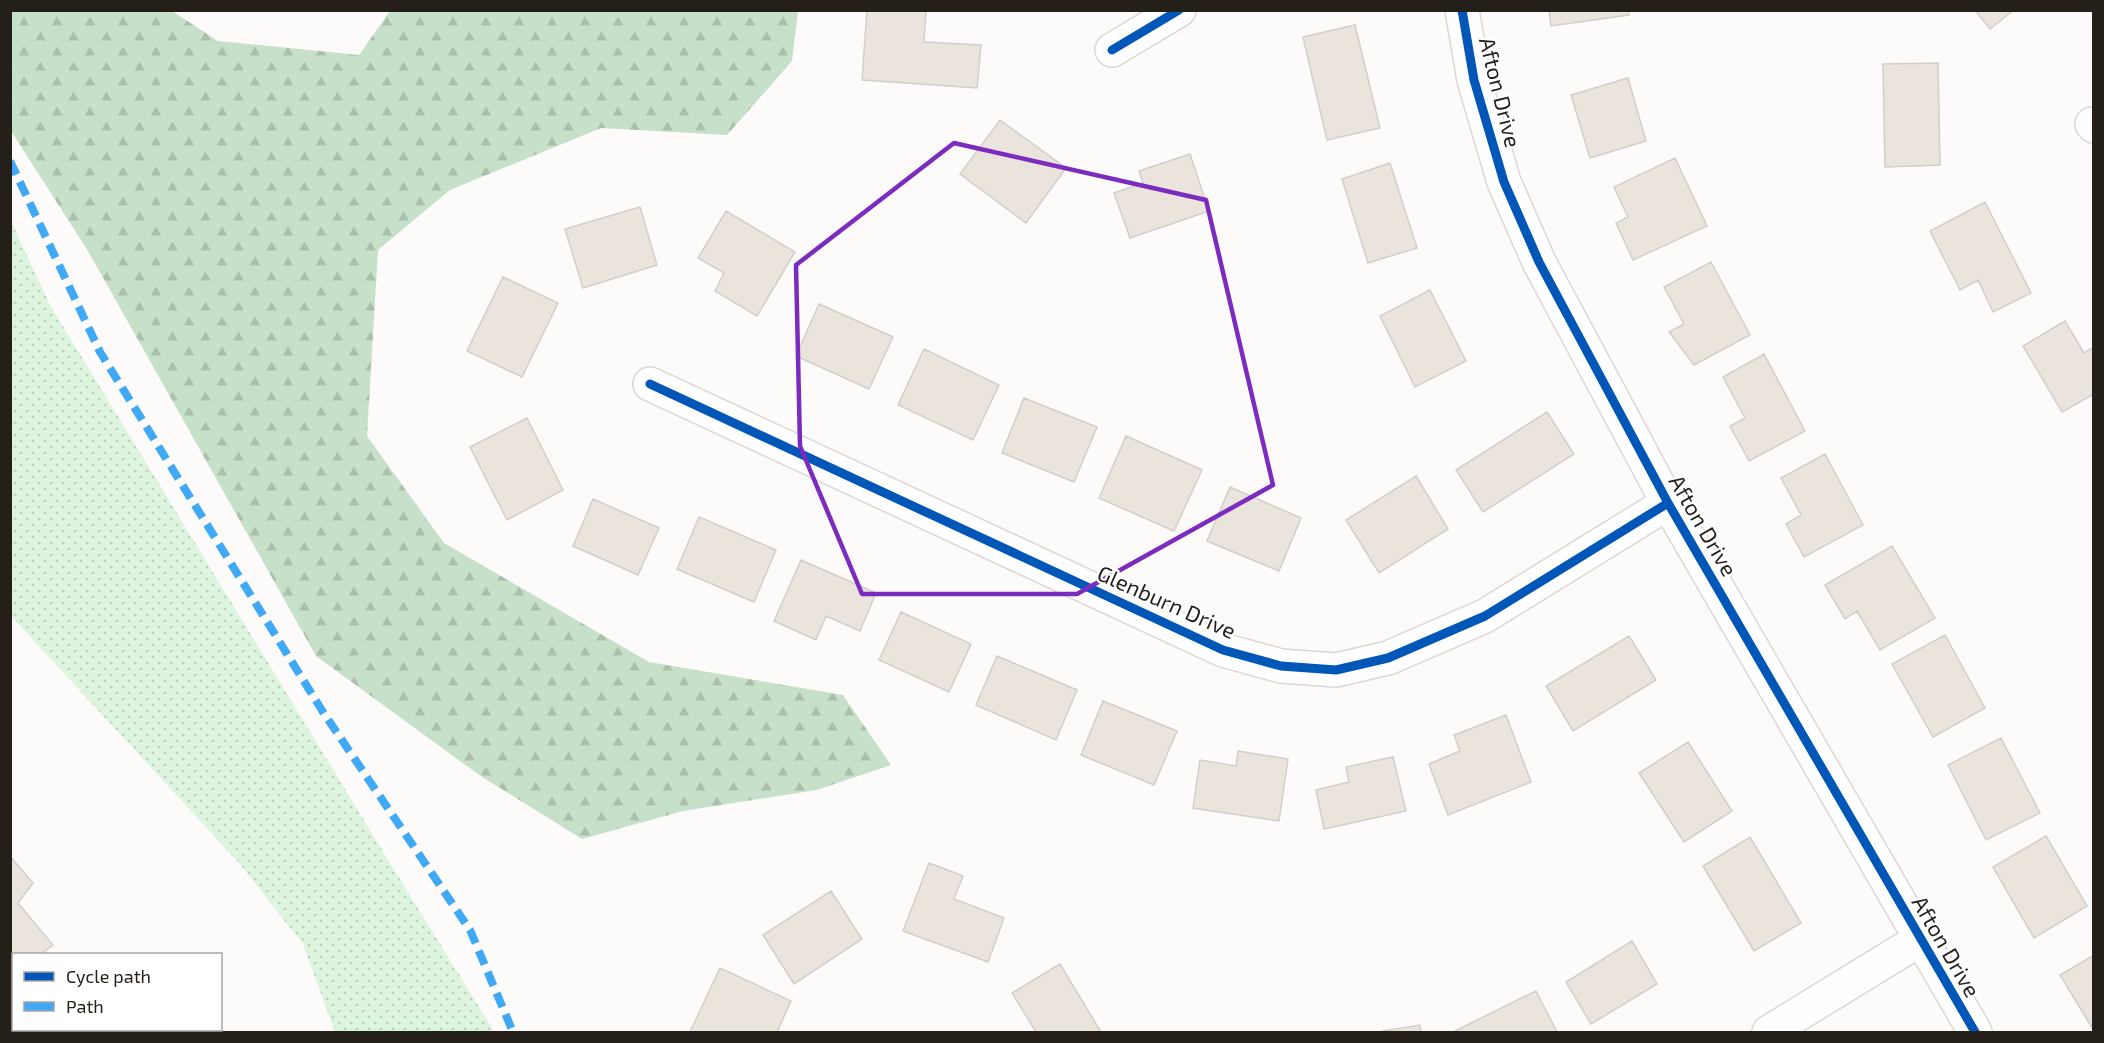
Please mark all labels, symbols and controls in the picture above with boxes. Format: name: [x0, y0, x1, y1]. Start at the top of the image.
street label: Afton Drive: [1475, 34, 1527, 150]
street label: Afton Drive: [1665, 470, 1743, 580]
street label: Glenburn Drive: [1094, 559, 1240, 643]
street label: Afton Drive: [1908, 891, 1986, 1001]
legend: [12, 953, 222, 1031]
text: Cycle path: [66, 965, 151, 987]
text: Path: [66, 995, 104, 1017]

